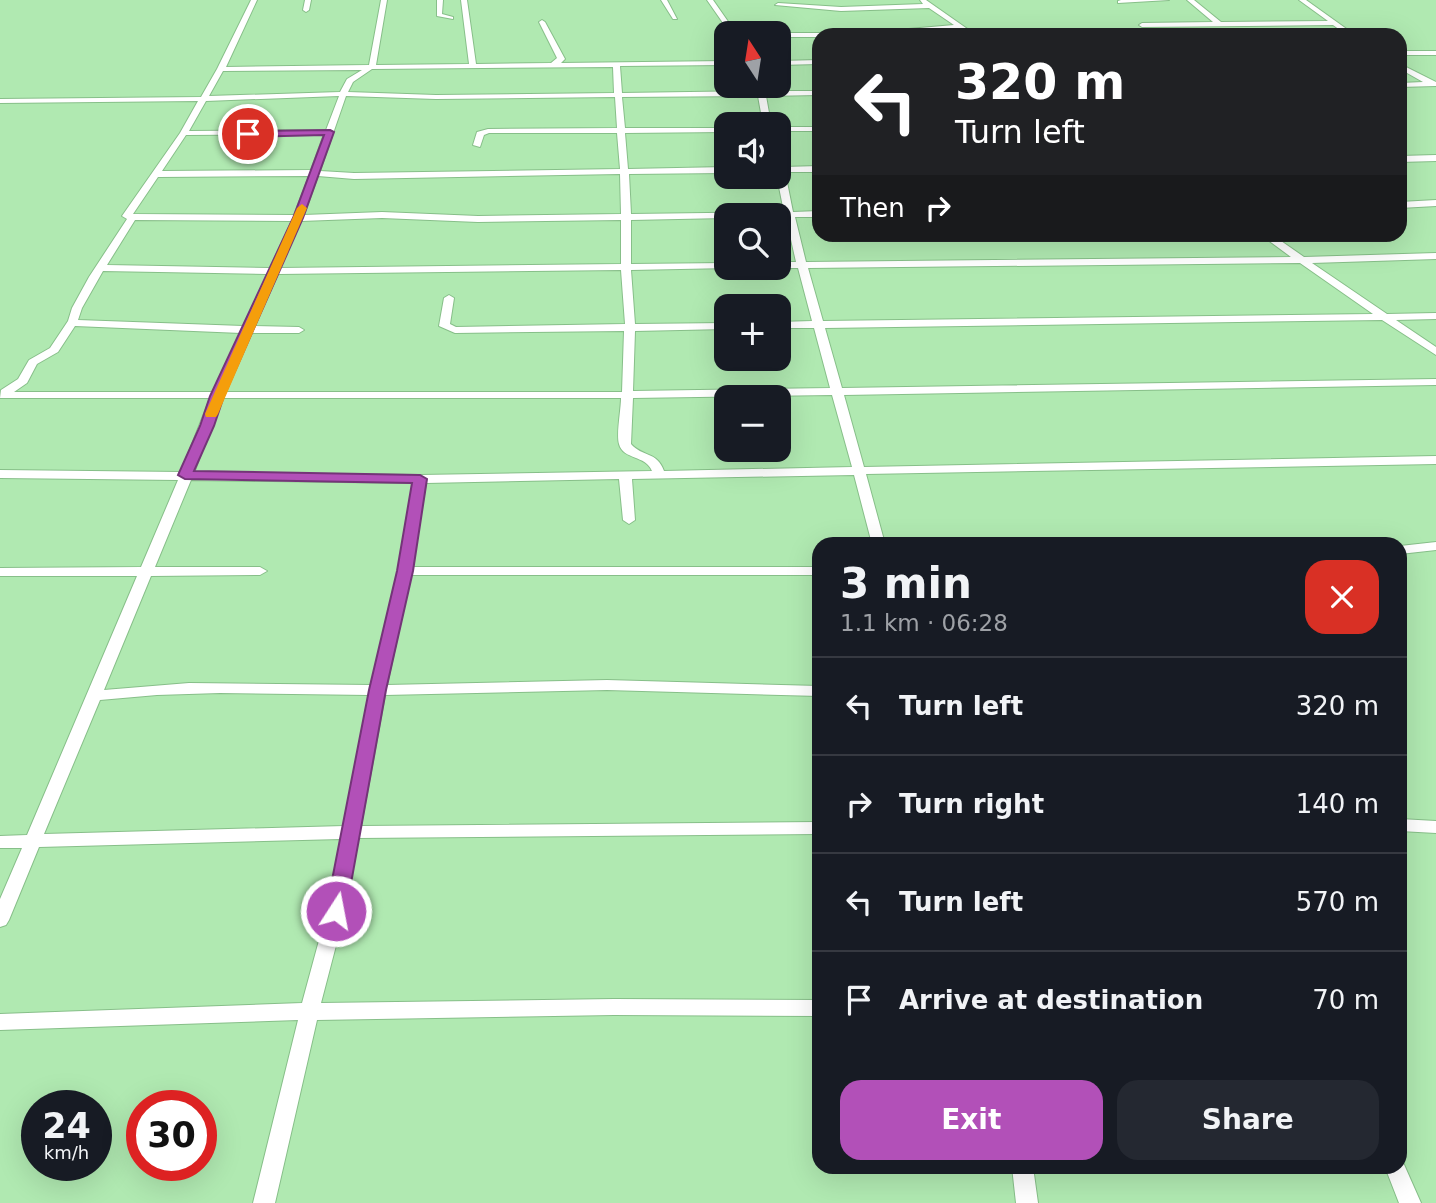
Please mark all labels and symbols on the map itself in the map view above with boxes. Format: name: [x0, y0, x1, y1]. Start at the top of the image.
north arrow: [714, 21, 791, 98]
pin: [218, 104, 278, 164]
position arrow: [299, 874, 373, 948]
speed limit sign: 30: [126, 1090, 217, 1181]

